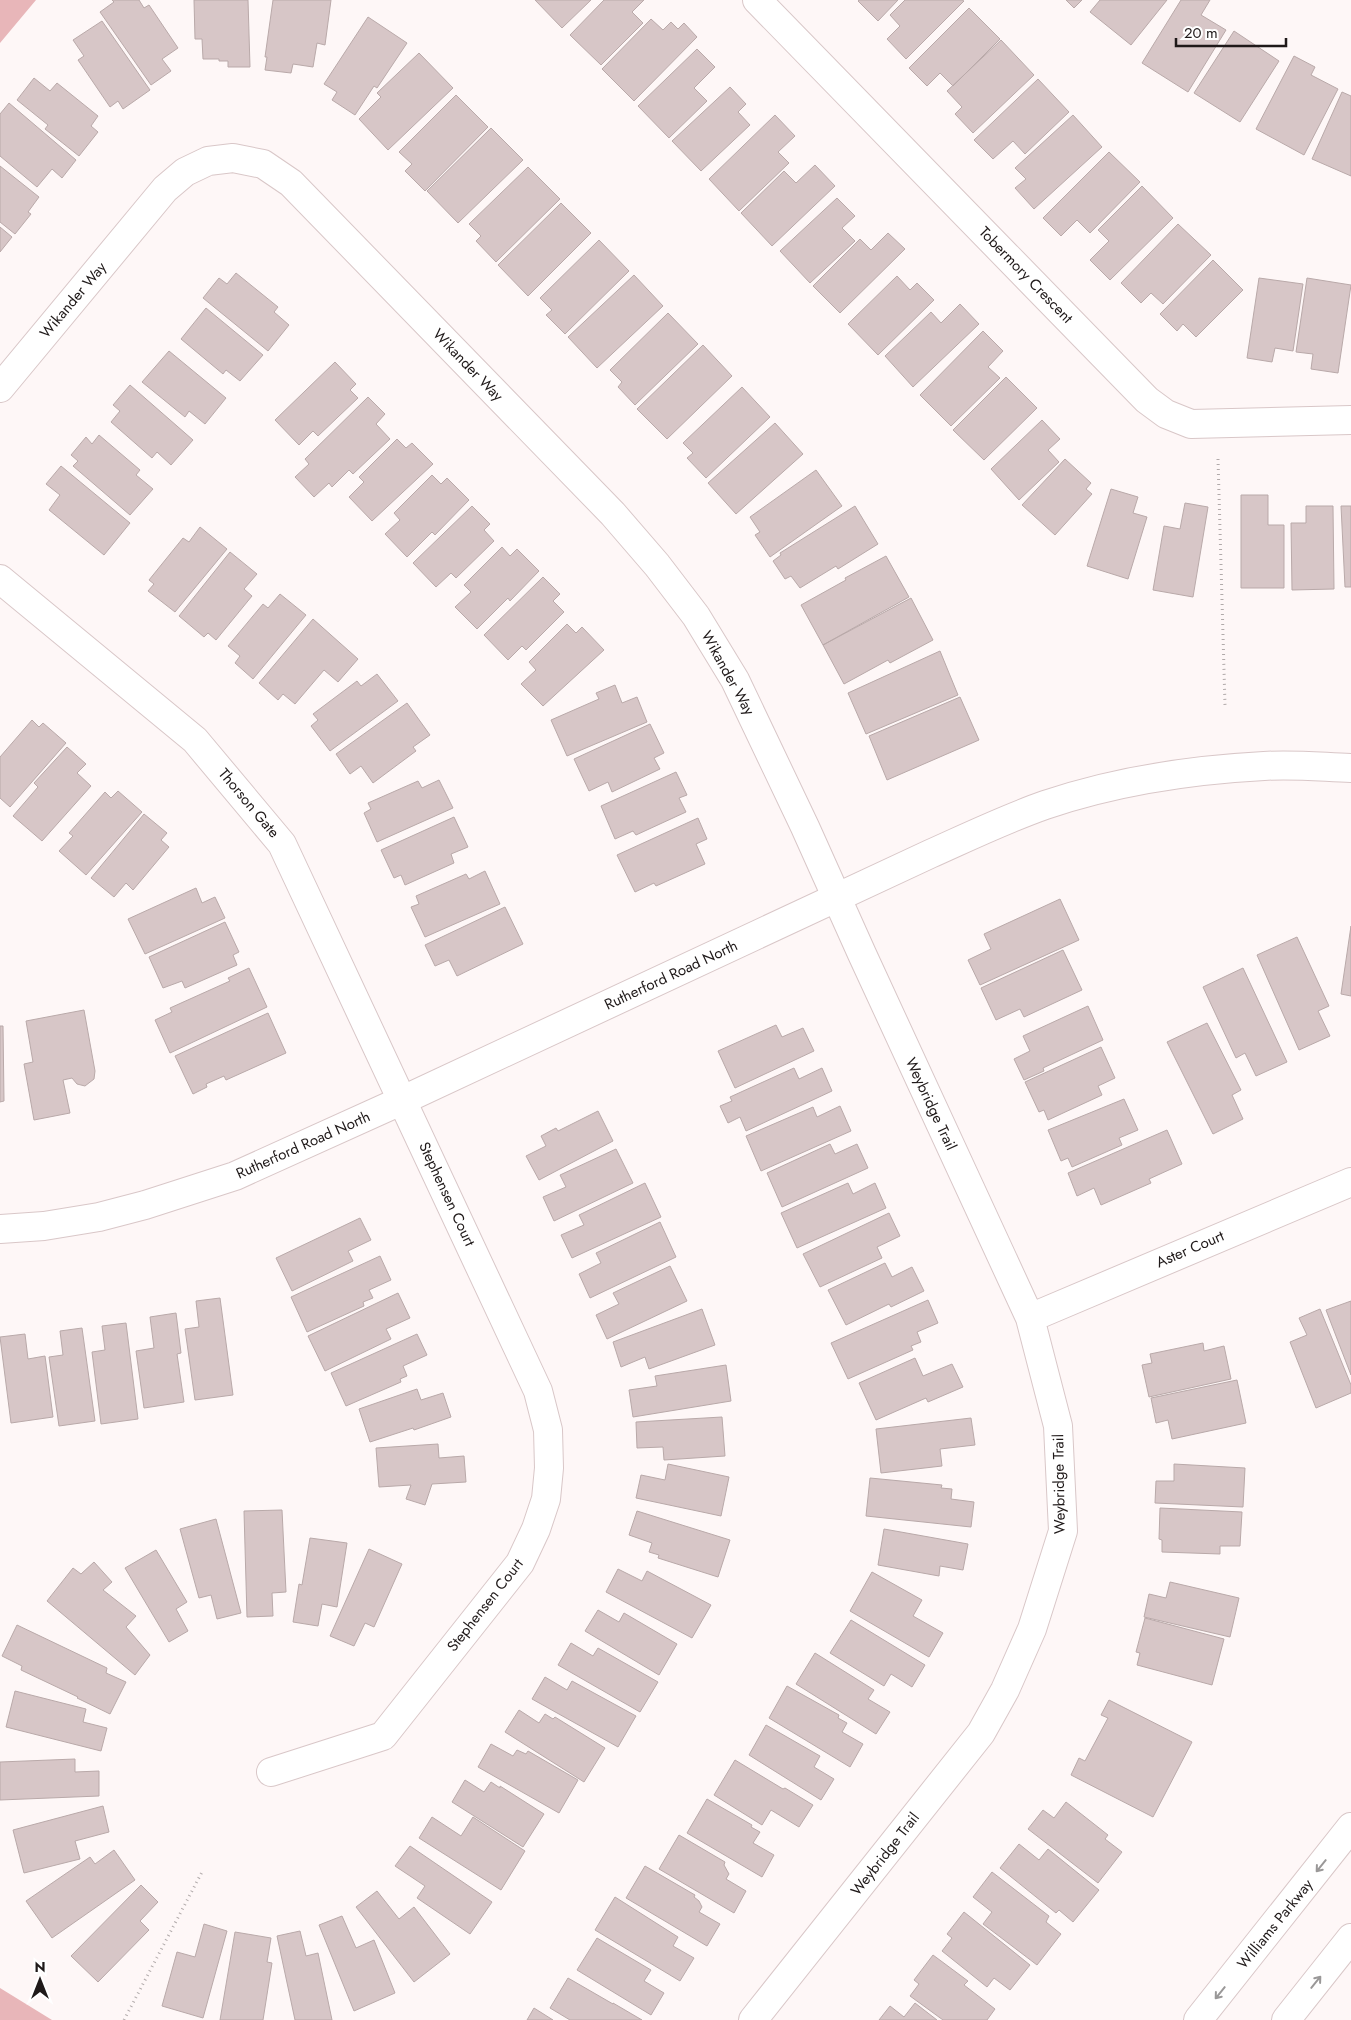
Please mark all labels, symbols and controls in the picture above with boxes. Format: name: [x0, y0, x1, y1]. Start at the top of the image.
scale bar: [1176, 15, 1286, 47]
text: 20 m: [1184, 22, 1218, 44]
street label: Tobermory Crescent: [974, 222, 1078, 329]
street label: Wikander Way: [35, 257, 112, 343]
street label: Wikander Way: [428, 324, 509, 407]
street label: Wikander Way: [696, 627, 760, 720]
street label: Thorson Gate: [213, 763, 285, 843]
street label: Rutherford Road North: [601, 934, 741, 1016]
street label: Weybridge Trail: [900, 1054, 962, 1154]
street label: Rutherford Road North: [232, 1106, 374, 1184]
street label: Stephensen Court: [413, 1138, 481, 1250]
street label: Aster Court: [1153, 1225, 1228, 1273]
street label: Weybridge Trail: [1047, 1434, 1071, 1534]
street label: Stephensen Court: [442, 1553, 529, 1656]
street label: Weybridge Trail: [846, 1808, 924, 1900]
one-way arrow: [1316, 1859, 1326, 1873]
street label: Williams Parkway: [1232, 1874, 1318, 1974]
north arrow: [15, 1955, 65, 2005]
text: N: [34, 1957, 46, 1977]
one-way arrow: [1311, 1976, 1322, 1989]
one-way arrow: [1214, 1986, 1225, 1999]

